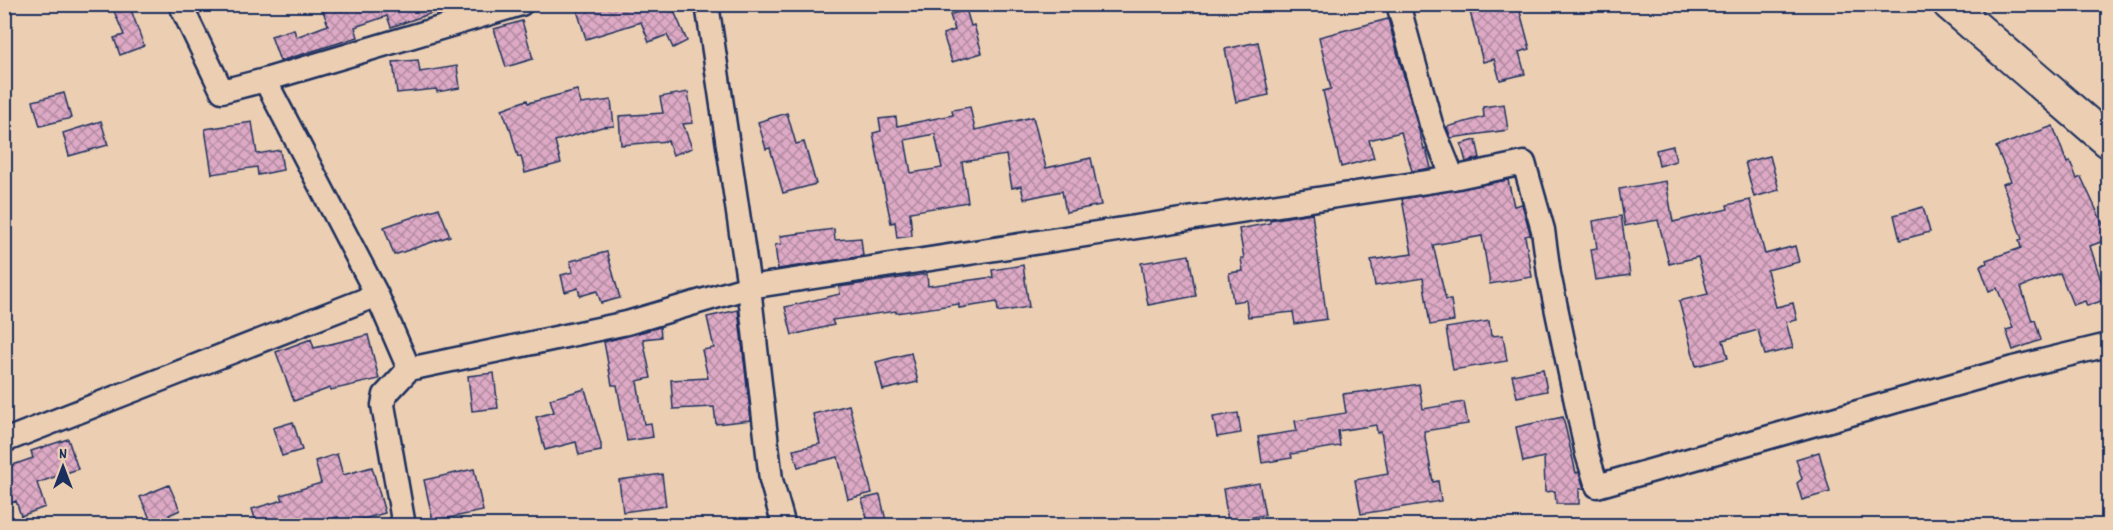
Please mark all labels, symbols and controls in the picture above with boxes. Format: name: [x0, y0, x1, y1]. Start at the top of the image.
north arrow: [33, 437, 93, 497]
text: N: [59, 443, 67, 466]

